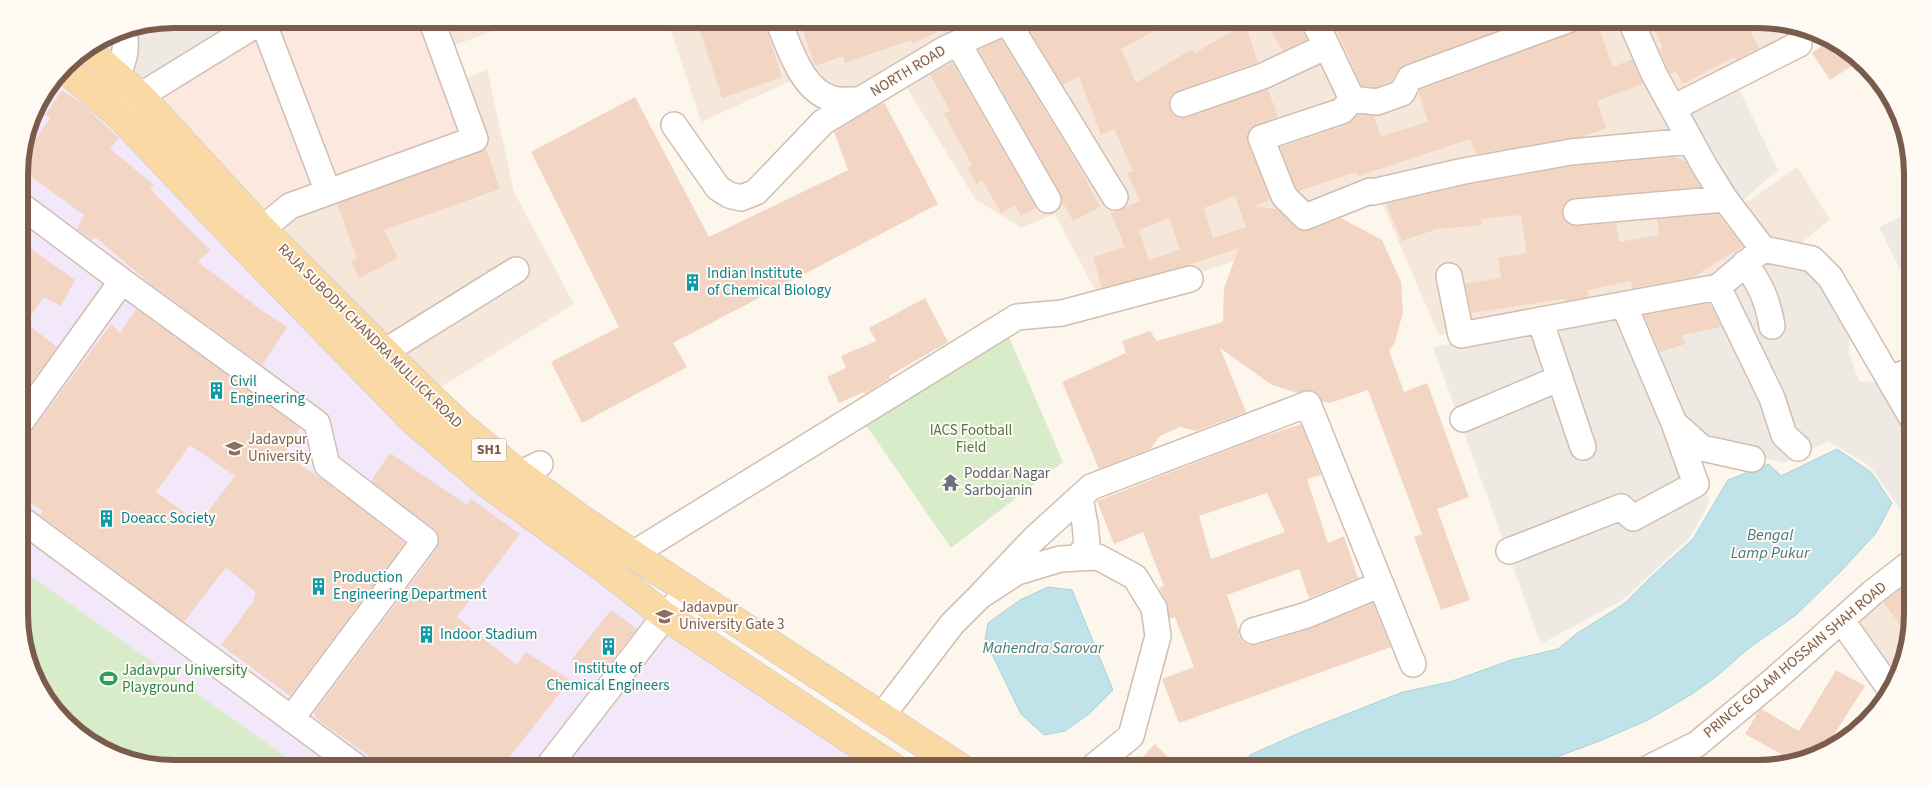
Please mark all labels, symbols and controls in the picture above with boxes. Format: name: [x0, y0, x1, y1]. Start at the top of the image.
street label: NORTH ROAD: [866, 40, 950, 102]
street label: RAJA SUBODH CHANDRA MULLICK ROAD: [273, 239, 467, 433]
place label: Indian Institute of Chemical Biology: [707, 263, 831, 301]
building icon: Indian Institute of Chemical Biology: [683, 272, 703, 292]
place label: Civil Engineering: [230, 371, 306, 409]
building icon: Civil Engineering: [206, 380, 226, 400]
park label: IACS Football Field: [930, 420, 1013, 458]
place label: Jadavpur University: [248, 429, 311, 467]
school or university icon: Jadavpur University: [224, 438, 244, 458]
road number: SH1: [472, 438, 506, 462]
place label: Poddar Nagar Sarbojanin: [964, 463, 1051, 501]
temple icon: Poddar Nagar Sarbojanin: [940, 472, 960, 492]
building icon: Doeacc Society: [97, 508, 117, 528]
place label: Doeacc Society: [121, 508, 216, 529]
water label: Bengal Lamp Pukur: [1731, 524, 1811, 564]
place label: Production Engineering Department: [333, 567, 487, 605]
building icon: Production Engineering Department: [309, 576, 329, 596]
street label: PRINCE GOLAM HOSSAIN SHAH ROAD: [1699, 577, 1891, 743]
place label: Jadavpur University Gate 3: [679, 597, 785, 635]
school or university icon: Jadavpur University Gate 3: [655, 606, 675, 626]
building icon: Indoor Stadium: [416, 624, 436, 644]
place label: Indoor Stadium: [440, 624, 538, 645]
building icon: Institute of Chemical Engineers: [598, 637, 618, 657]
water label: Mahendra Sarovar: [982, 637, 1105, 659]
place label: Institute of Chemical Engineers: [546, 658, 670, 696]
place label: Jadavpur University Playground: [122, 660, 248, 698]
sports icon: Jadavpur University Playground: [98, 669, 118, 689]

